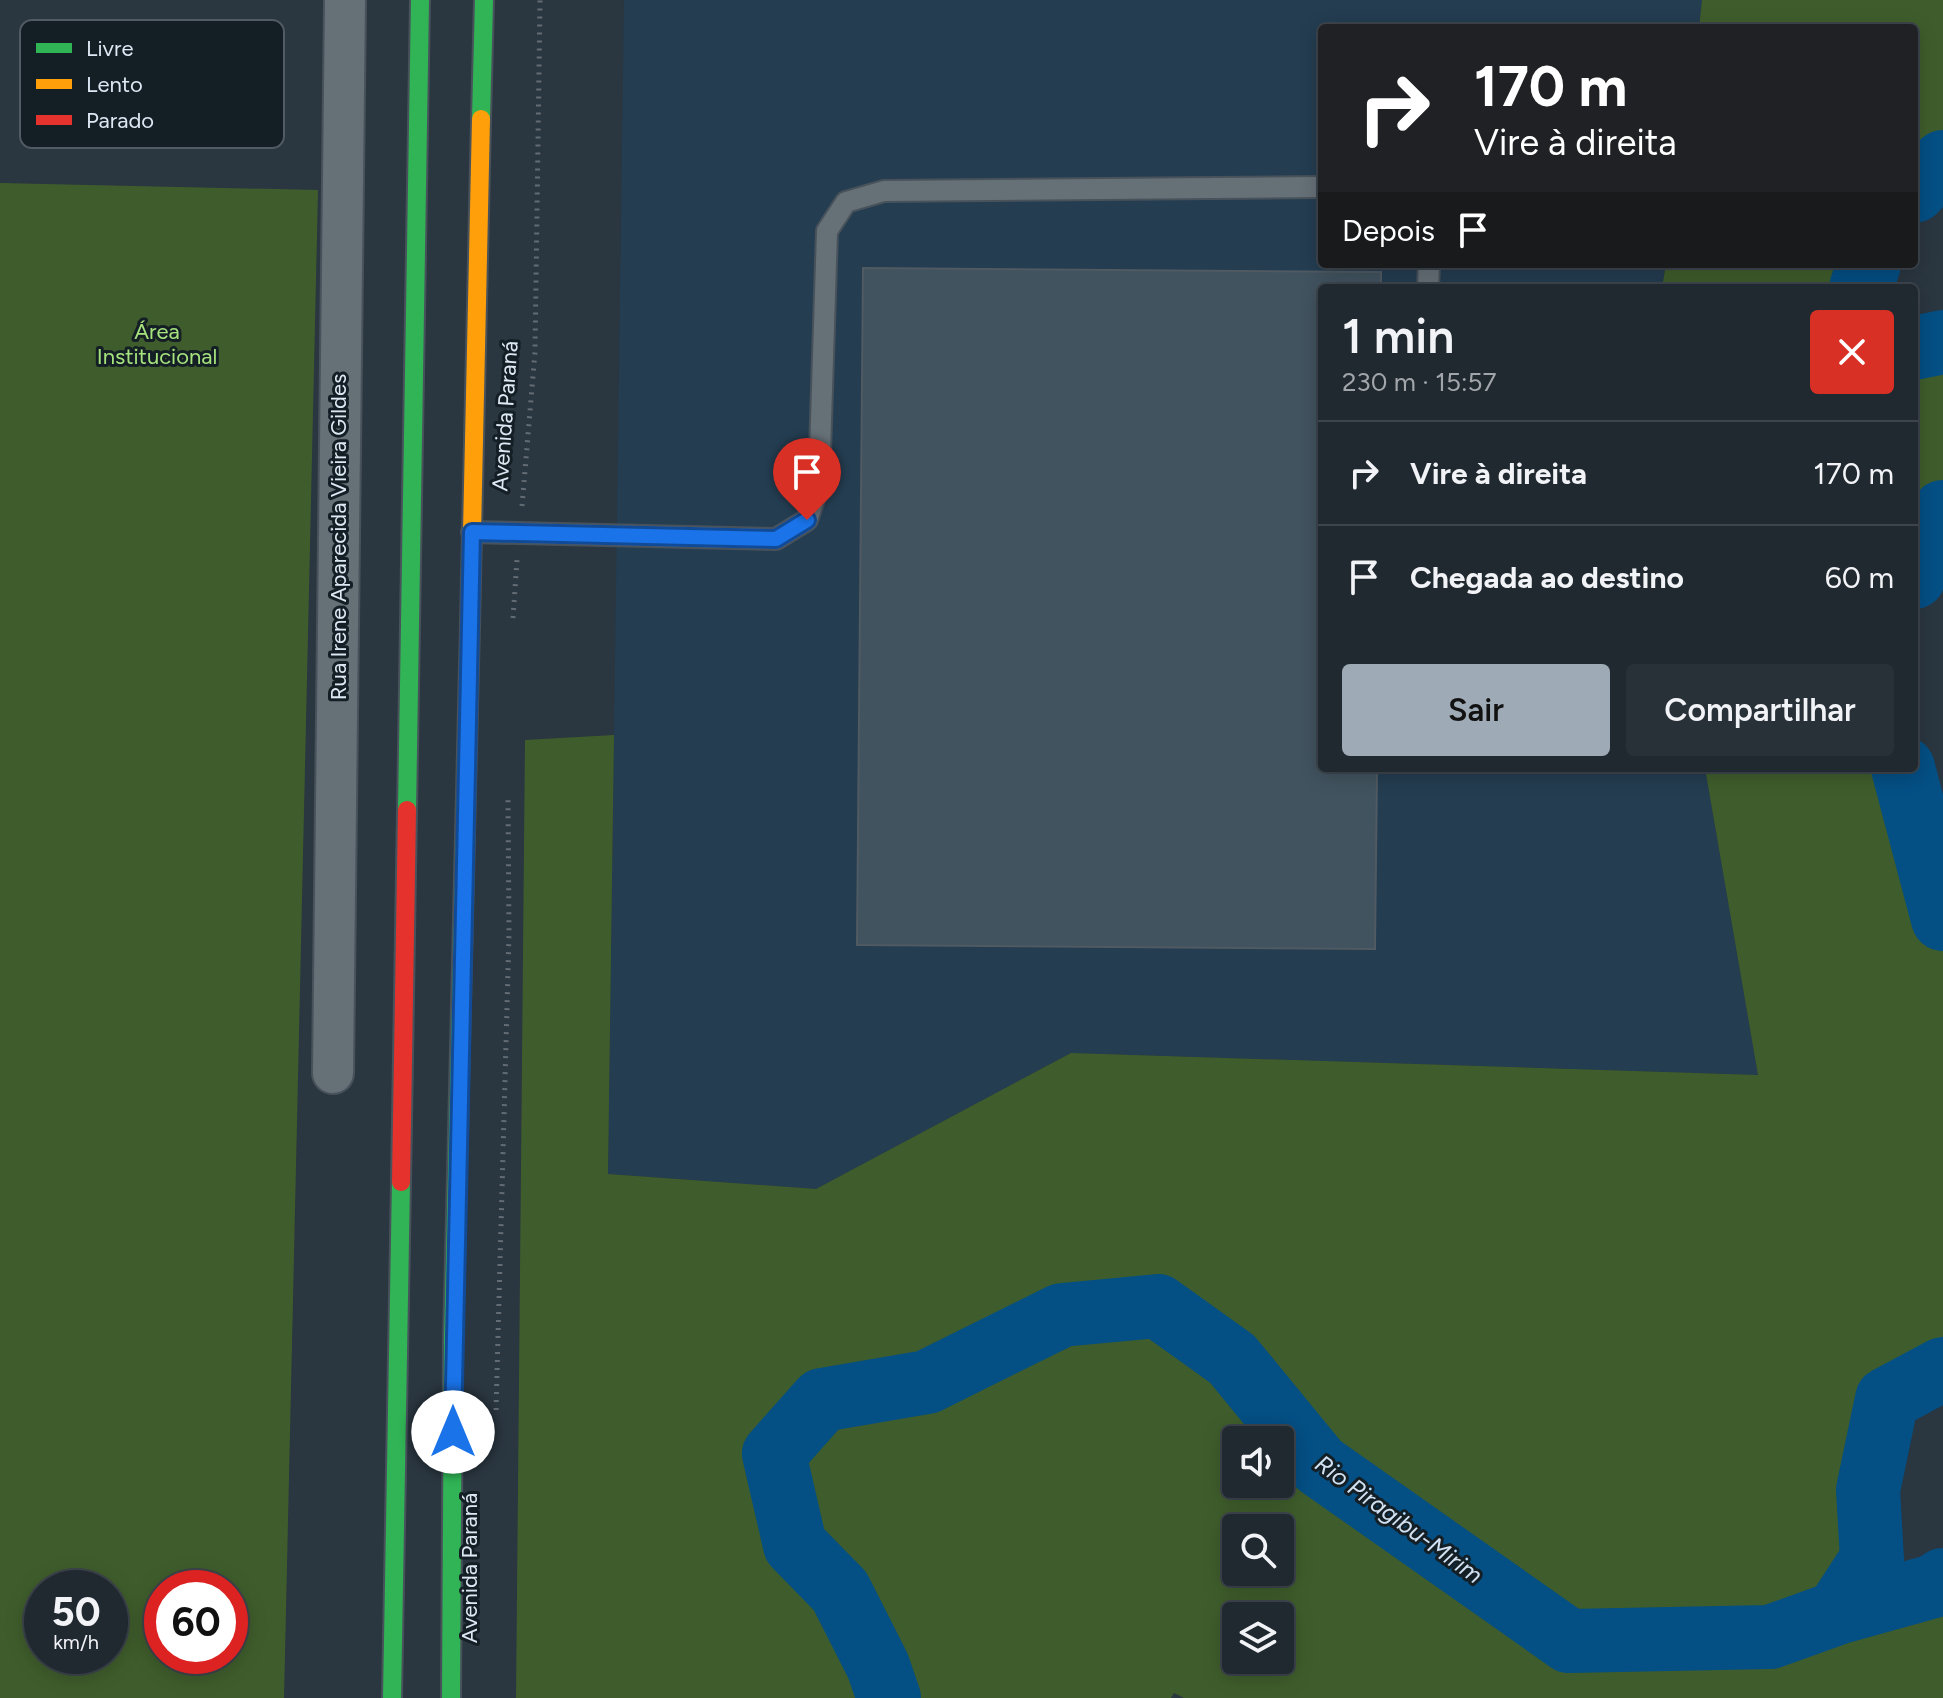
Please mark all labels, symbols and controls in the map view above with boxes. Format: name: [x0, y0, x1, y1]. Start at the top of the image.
legend: [20, 20, 284, 148]
text: Livre: [86, 35, 133, 62]
text: 170 m: [1474, 53, 1627, 120]
icon: right: [1342, 56, 1446, 160]
text: Lento: [86, 71, 143, 98]
text: Parado: [86, 107, 154, 134]
text: Vire à direita: [1474, 121, 1677, 164]
icon: arrive: [1451, 208, 1495, 252]
text: Depois: [1342, 212, 1435, 249]
text: 1 min: [1342, 307, 1454, 365]
button: close: [1810, 310, 1894, 394]
park label: Área Institucional: [97, 318, 217, 370]
street label: Avenida Paraná: [486, 340, 524, 492]
text: 230 m · 15:57: [1342, 366, 1497, 398]
street label: Rua Irene Aparecida Vieira Gildes: [325, 374, 352, 700]
pin: [773, 438, 841, 520]
icon: arrive: [785, 450, 829, 494]
icon: right: [1342, 451, 1386, 495]
text: Vire à direita: [1410, 455, 1587, 492]
text: 170 m: [1813, 455, 1894, 492]
icon: arrive: [1342, 555, 1386, 599]
text: Chegada ao destino: [1410, 559, 1684, 596]
text: 60 m: [1825, 559, 1894, 596]
button: Sair: [1342, 664, 1610, 756]
button: Compartilhar: [1626, 664, 1894, 756]
position arrow: [411, 1390, 495, 1474]
map controls: [1222, 1426, 1294, 1674]
button: sound: [1222, 1426, 1294, 1498]
water label: Rio Piragibu-Mirim: [1310, 1449, 1488, 1589]
street label: Avenida Paraná: [456, 1493, 483, 1643]
button: search: [1222, 1514, 1294, 1586]
speed limit sign: 60: [144, 1570, 248, 1674]
text: 50: [51, 1588, 101, 1636]
button: layers: [1222, 1602, 1294, 1674]
text: km/h: [53, 1630, 99, 1654]

